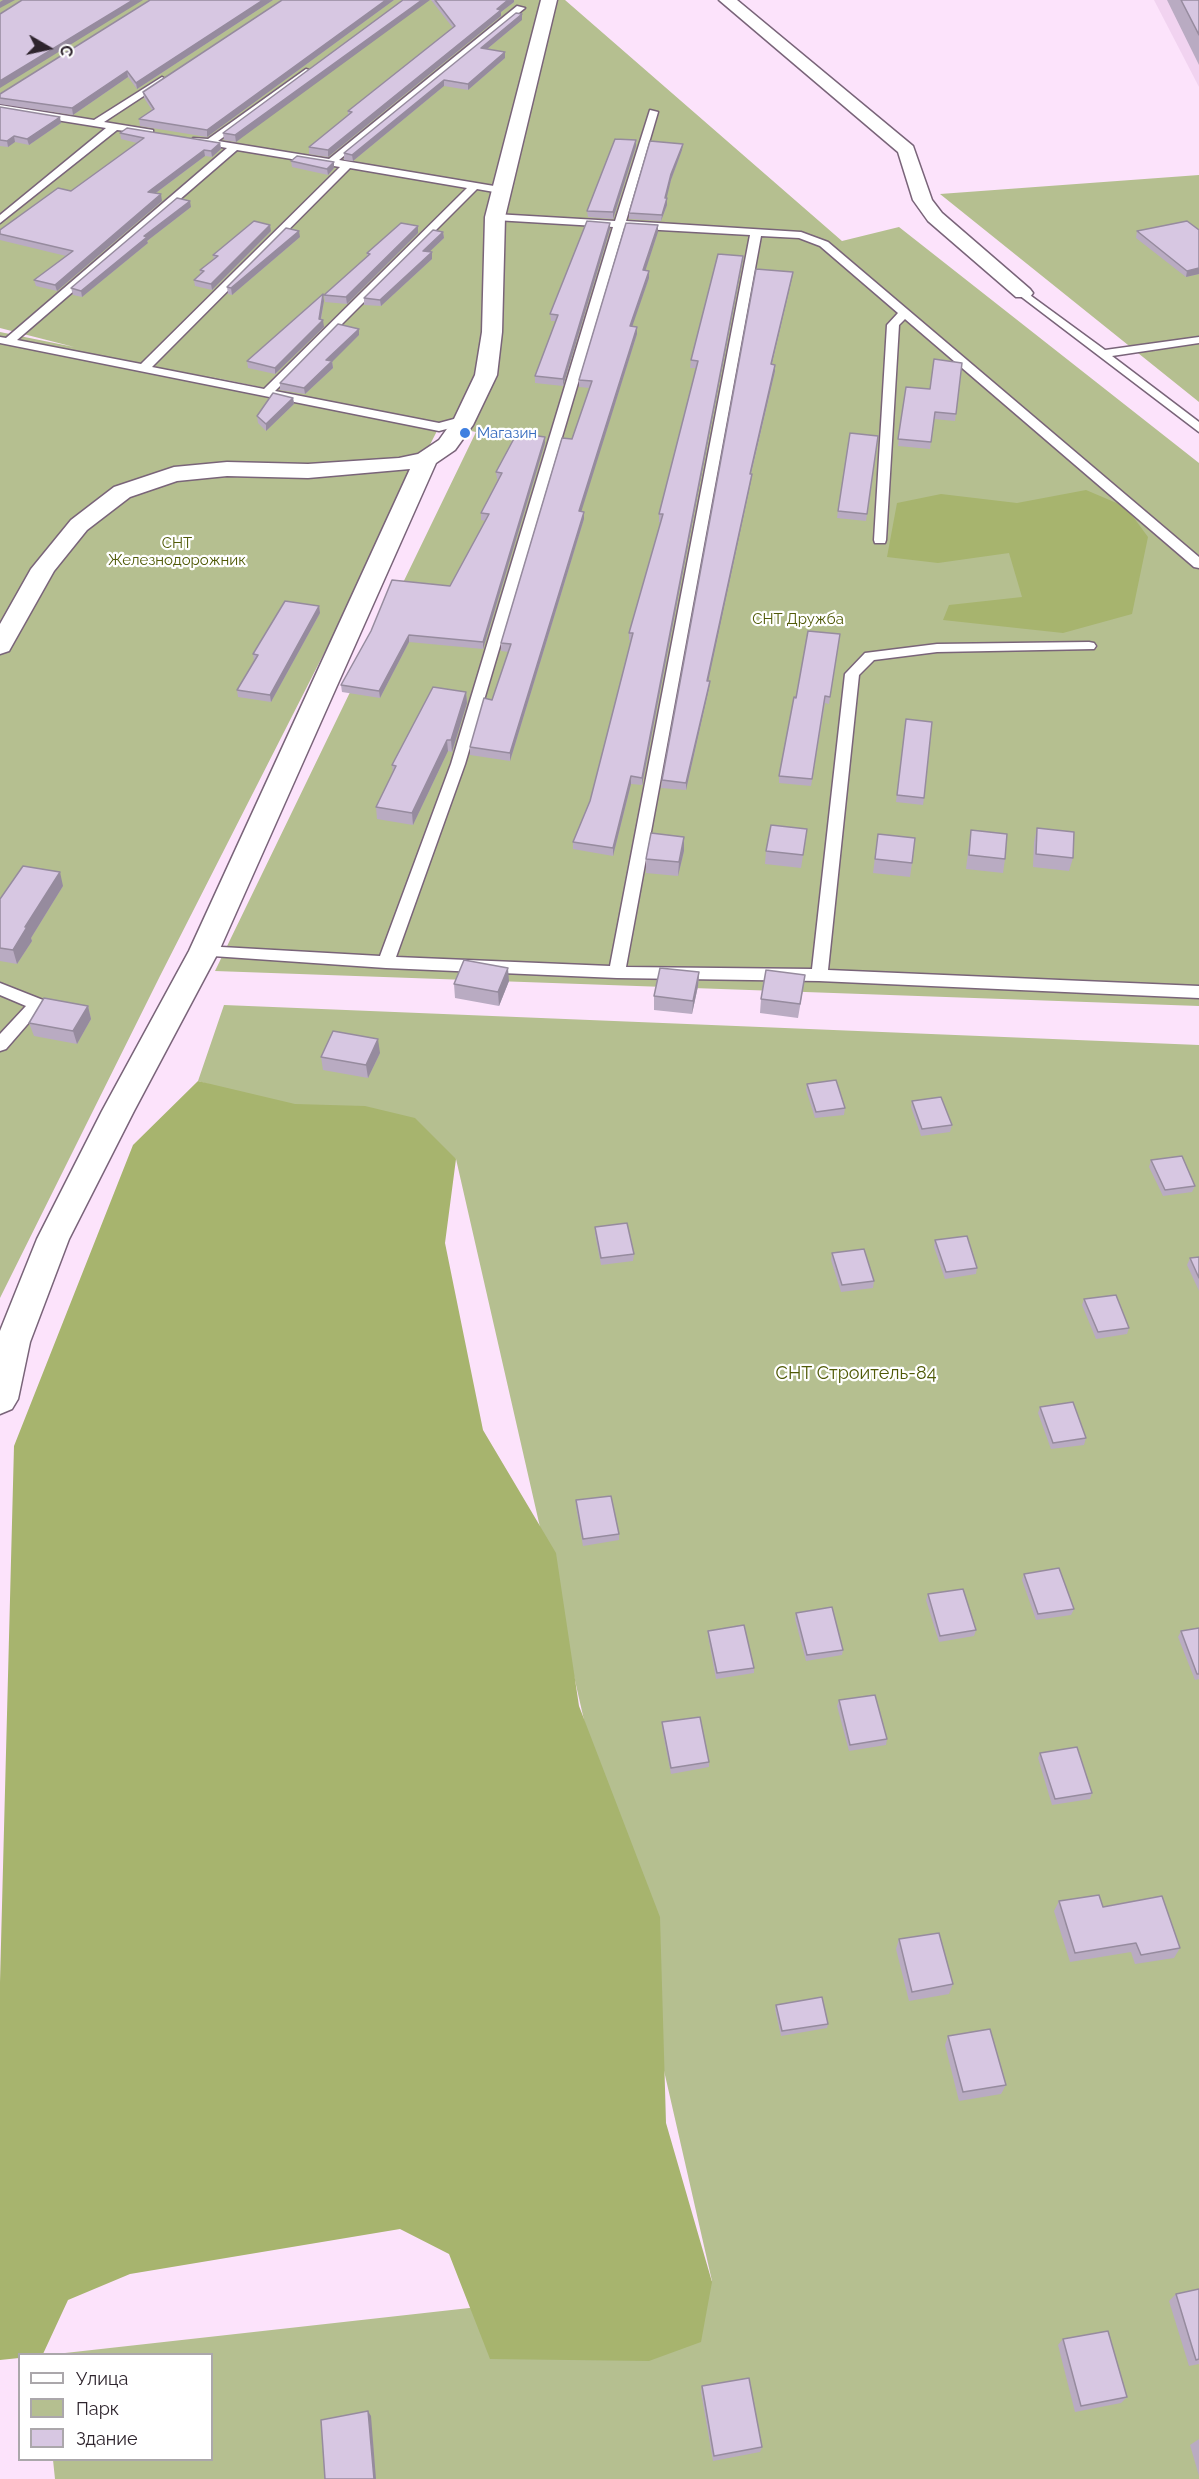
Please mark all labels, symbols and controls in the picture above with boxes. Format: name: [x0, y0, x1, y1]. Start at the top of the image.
north arrow: [18, 18, 78, 78]
text: С: [56, 44, 77, 58]
place label: Магазин: [477, 424, 537, 442]
marker: Магазин: [458, 426, 472, 440]
park label: СНТ Железнодорожник: [108, 534, 246, 569]
park label: СНТ Дружба: [752, 610, 844, 628]
park label: СНТ Строитель-84: [776, 1363, 936, 1385]
legend: [18, 2353, 213, 2461]
text: Улица: [76, 2368, 128, 2389]
text: Парк: [76, 2398, 119, 2419]
text: Здание: [76, 2428, 138, 2449]

